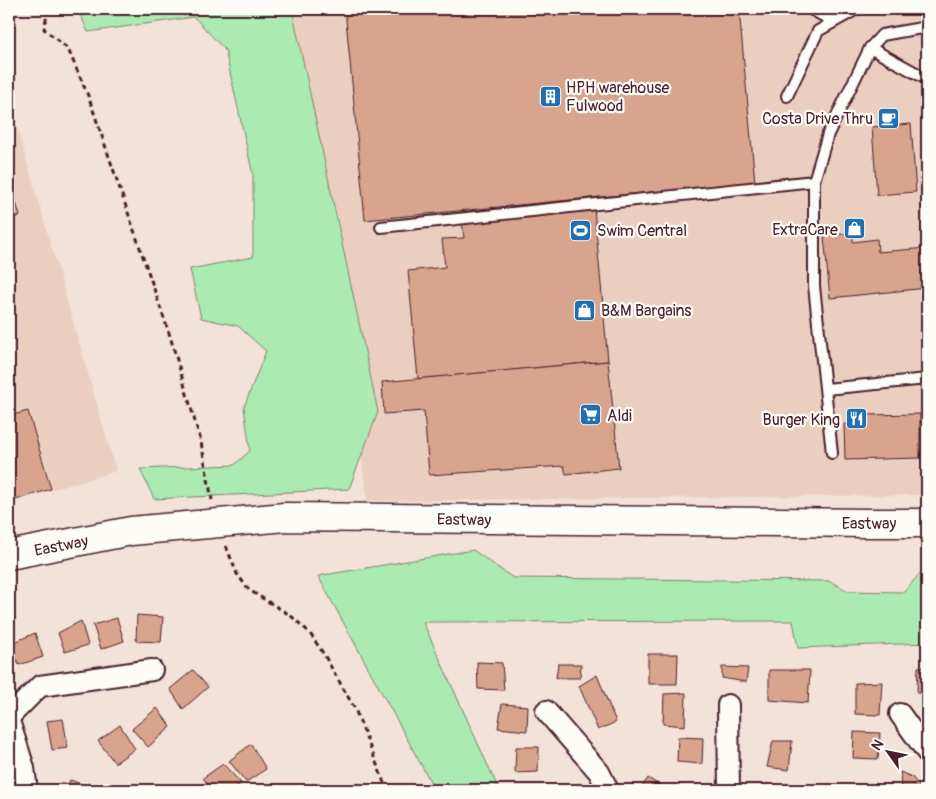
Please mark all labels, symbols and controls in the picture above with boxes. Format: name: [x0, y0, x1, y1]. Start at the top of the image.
place label: HPH warehouse Fulwood: [566, 78, 669, 116]
building icon: HPH warehouse Fulwood: [538, 84, 562, 108]
cafe icon: Costa Drive Thru: [877, 106, 901, 130]
place label: Costa Drive Thru: [762, 109, 873, 129]
shop icon: ExtraCare: [842, 217, 866, 241]
sports icon: Swim Central: [569, 218, 593, 242]
place label: ExtraCare: [772, 220, 838, 240]
place label: Swim Central: [597, 221, 687, 241]
shop icon: B&M Bargains: [573, 298, 597, 322]
place label: B&M Bargains: [601, 301, 691, 321]
supermarket icon: Aldi: [579, 403, 603, 427]
place label: Aldi: [607, 406, 632, 426]
restaurant icon: Burger King: [844, 407, 868, 431]
place label: Burger King: [763, 410, 840, 430]
street label: Eastway: [437, 510, 492, 530]
street label: Eastway: [842, 514, 896, 534]
street label: Eastway: [33, 531, 90, 561]
north arrow: [864, 726, 914, 776]
text: N: [868, 737, 887, 754]

